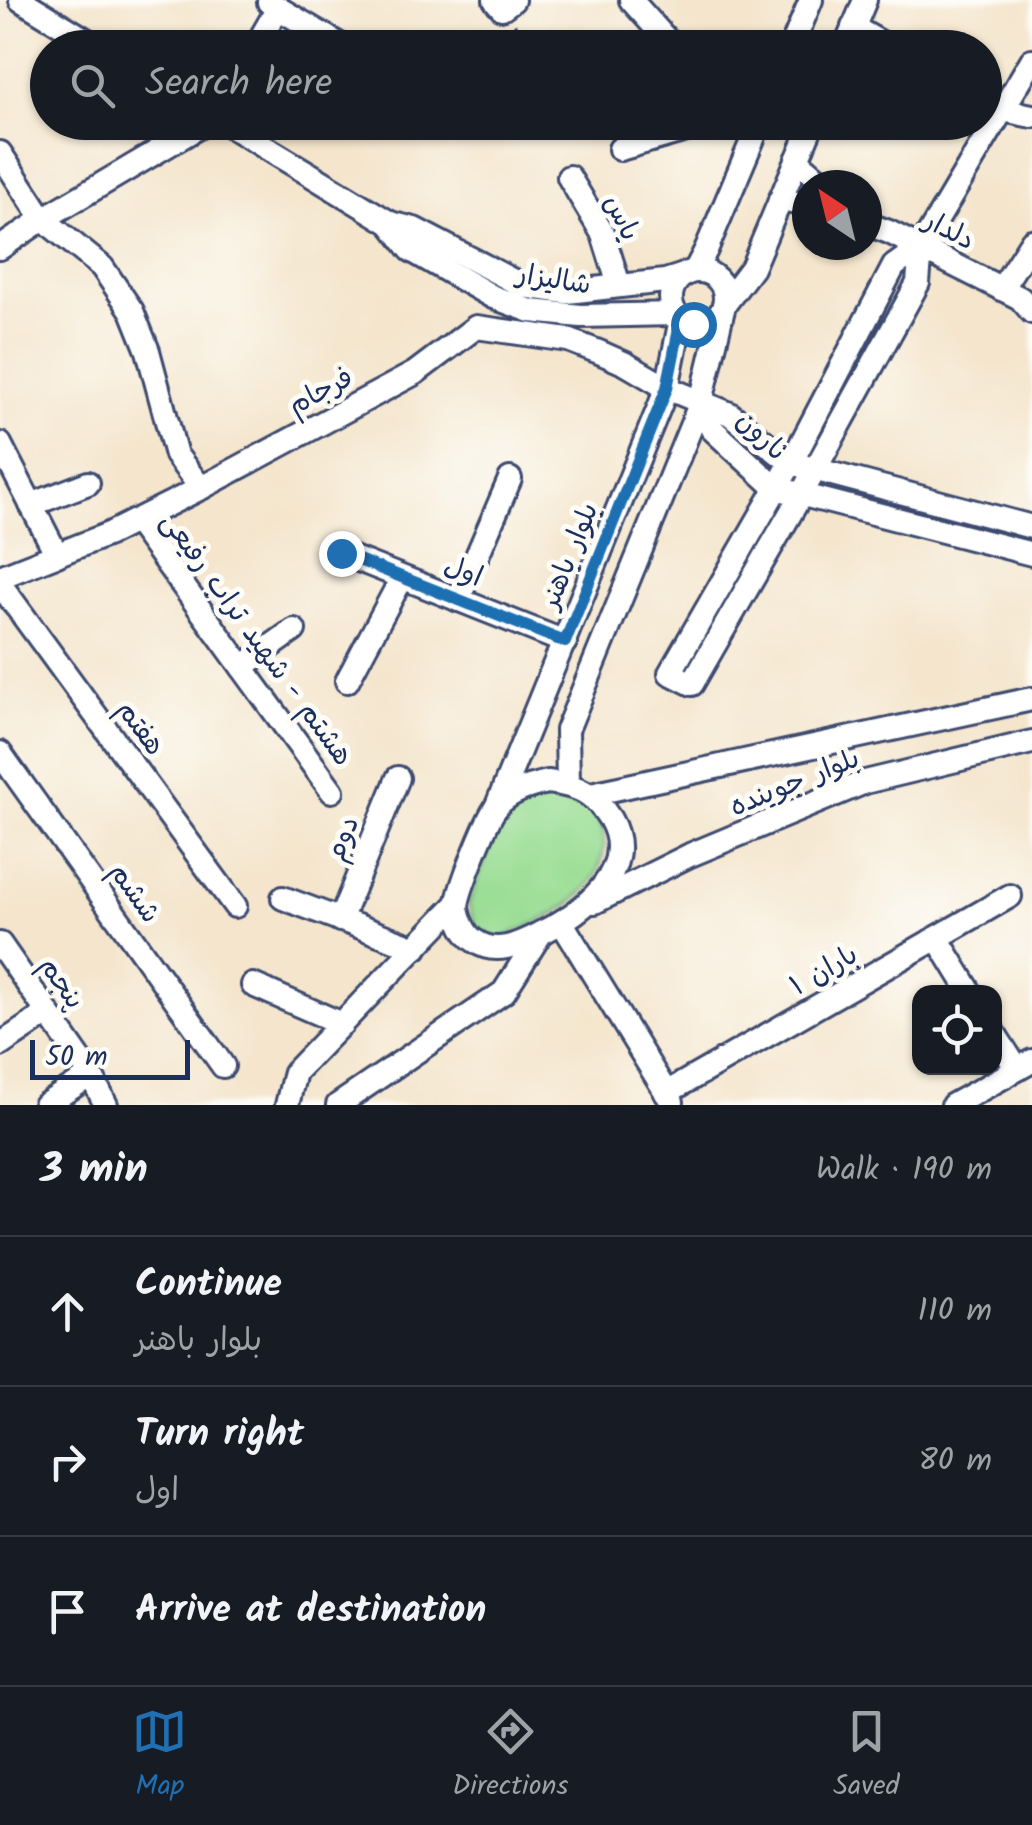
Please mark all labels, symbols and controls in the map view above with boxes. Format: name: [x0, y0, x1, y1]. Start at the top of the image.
search box: [30, 30, 1002, 140]
text: Search here: [145, 55, 332, 115]
icon: search: [65, 58, 120, 113]
north arrow: [792, 170, 882, 260]
street label: یاس: [590, 187, 651, 249]
street label: دلدار: [913, 198, 983, 263]
street label: شالیزار: [511, 252, 594, 309]
route start: [671, 302, 717, 348]
street label: فرجام: [280, 356, 362, 428]
street label: نارون: [724, 400, 798, 473]
street label: بلوار باهنر: [528, 496, 612, 618]
street label: هشتم - شهید تراب رفیعی: [148, 503, 364, 776]
route end: [319, 531, 365, 577]
street label: اول: [437, 544, 489, 600]
street label: هفتم: [104, 691, 176, 766]
street label: بلوار جوینده: [723, 737, 867, 830]
street label: دوم: [314, 809, 373, 868]
street label: ششم: [97, 853, 171, 933]
street label: باران ۱: [781, 933, 867, 1009]
street label: پنجم: [26, 947, 96, 1019]
map controls: [912, 985, 1002, 1075]
button: locate: [912, 985, 1002, 1075]
scale bar: [30, 1035, 190, 1080]
text: 50 m: [45, 1035, 108, 1080]
text: 3 min: [40, 1137, 148, 1204]
text: Walk · 190 m: [816, 1145, 992, 1196]
text: Continue: [135, 1255, 282, 1315]
icon: ahead: [40, 1284, 95, 1339]
text: 110 m: [918, 1286, 992, 1337]
text: بلوار باهنر: [135, 1316, 262, 1367]
text: Turn right: [135, 1405, 304, 1465]
icon: right: [40, 1434, 95, 1489]
text: 80 m: [918, 1436, 992, 1487]
text: اول: [135, 1466, 179, 1517]
text: Arrive at destination: [135, 1581, 486, 1641]
icon: arrive: [40, 1584, 95, 1639]
tab: Map: [132, 1704, 187, 1809]
tab: Directions: [452, 1704, 568, 1809]
tab: Saved: [833, 1704, 900, 1809]

